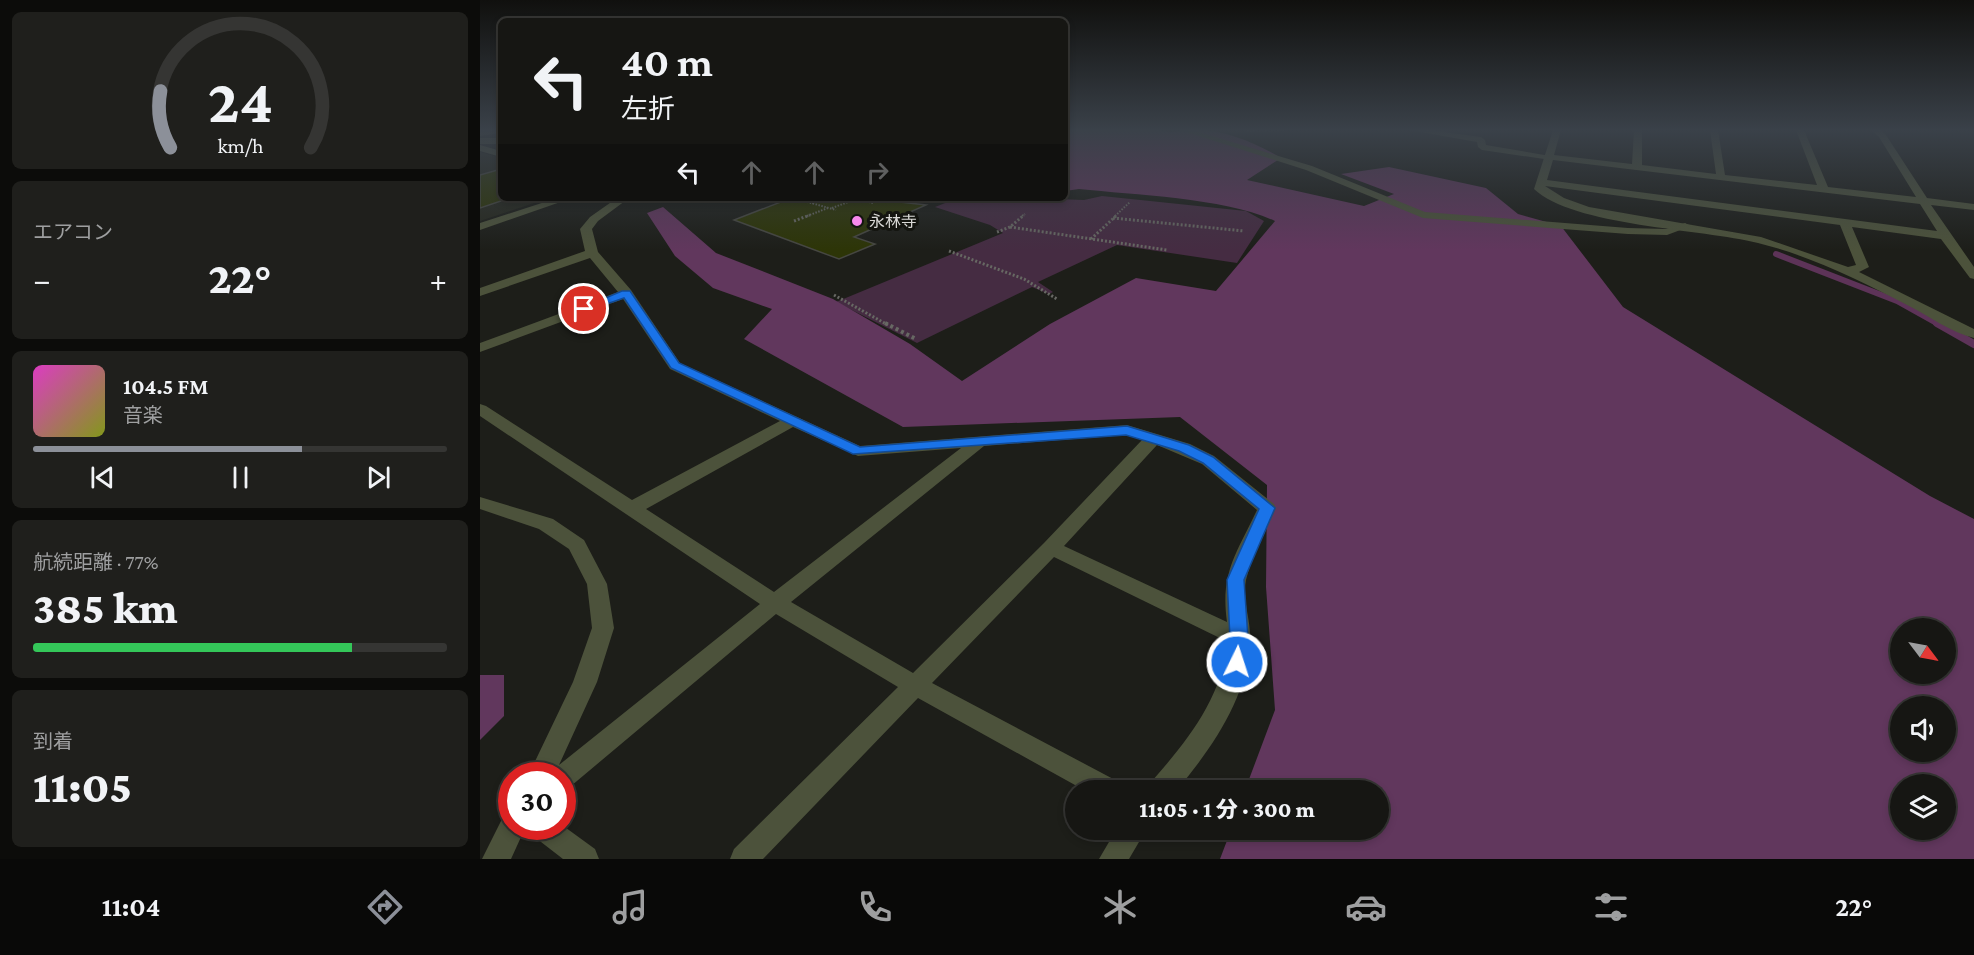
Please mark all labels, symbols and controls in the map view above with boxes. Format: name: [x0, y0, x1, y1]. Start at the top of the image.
text: 40 m: [621, 38, 713, 85]
icon: left: [522, 42, 600, 120]
text: 24: [207, 66, 273, 135]
text: 左折: [621, 94, 675, 124]
text: km/h: [217, 134, 264, 158]
icon: left: [672, 156, 705, 189]
icon: ahead: [735, 156, 768, 189]
icon: ahead: [798, 156, 831, 189]
icon: right: [861, 156, 894, 189]
place label: 永林寺: [869, 213, 917, 230]
marker: 永林寺: [850, 214, 864, 228]
text: エアコン: [33, 221, 113, 243]
text: 22°: [208, 253, 272, 303]
text: −: [33, 261, 50, 298]
text: +: [430, 261, 447, 298]
pin: [558, 283, 609, 334]
icon: arrive: [567, 292, 600, 325]
text: 104.5 FM: [123, 374, 208, 399]
text: 音楽: [123, 404, 163, 426]
icon: previous: [86, 461, 119, 494]
icon: pause: [224, 461, 257, 494]
icon: next: [362, 461, 395, 494]
text: 航続距離 · 77%: [33, 551, 159, 573]
text: 385 km: [33, 583, 178, 633]
north arrow: [1890, 618, 1956, 684]
map controls: [1890, 618, 1956, 840]
position arrow: [1205, 630, 1269, 694]
button: sound: [1890, 696, 1956, 762]
text: 到着: [33, 730, 73, 752]
text: 11:05: [33, 762, 132, 812]
speed limit sign: 30: [498, 762, 576, 840]
button: layers: [1890, 774, 1956, 840]
text: 11:05 · 1 分 · 300 m: [1139, 797, 1315, 822]
icon: directions: [364, 886, 406, 928]
icon: music: [609, 886, 651, 928]
icon: phone: [854, 886, 896, 928]
icon: climate: [1099, 886, 1141, 928]
icon: car: [1345, 886, 1387, 928]
icon: filters: [1590, 886, 1632, 928]
text: 11:04: [102, 892, 160, 922]
text: 22°: [1835, 892, 1872, 922]

